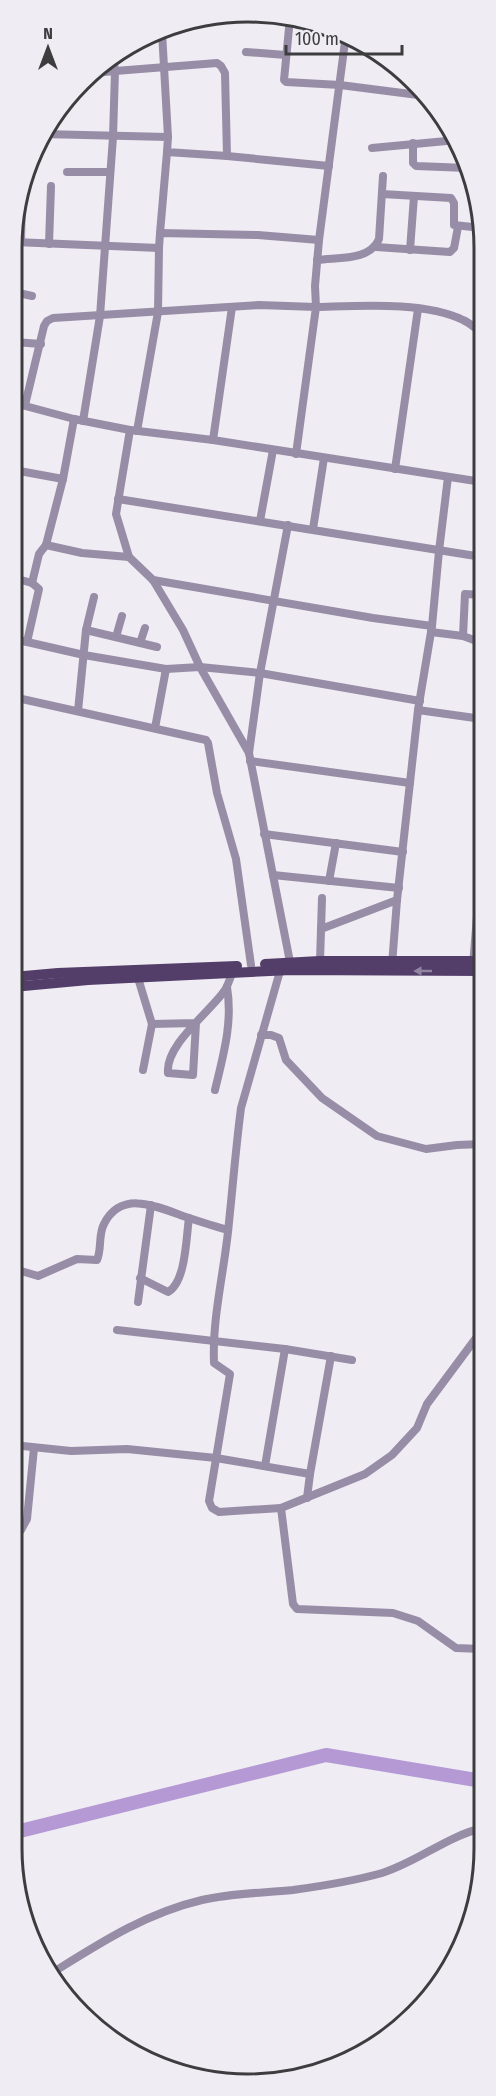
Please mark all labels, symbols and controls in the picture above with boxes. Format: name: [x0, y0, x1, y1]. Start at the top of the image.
north arrow: [18, 18, 78, 78]
scale bar: [286, 18, 402, 56]
text: N: [43, 24, 53, 43]
text: 100 m: [295, 28, 339, 50]
one-way arrow: [414, 966, 433, 976]

